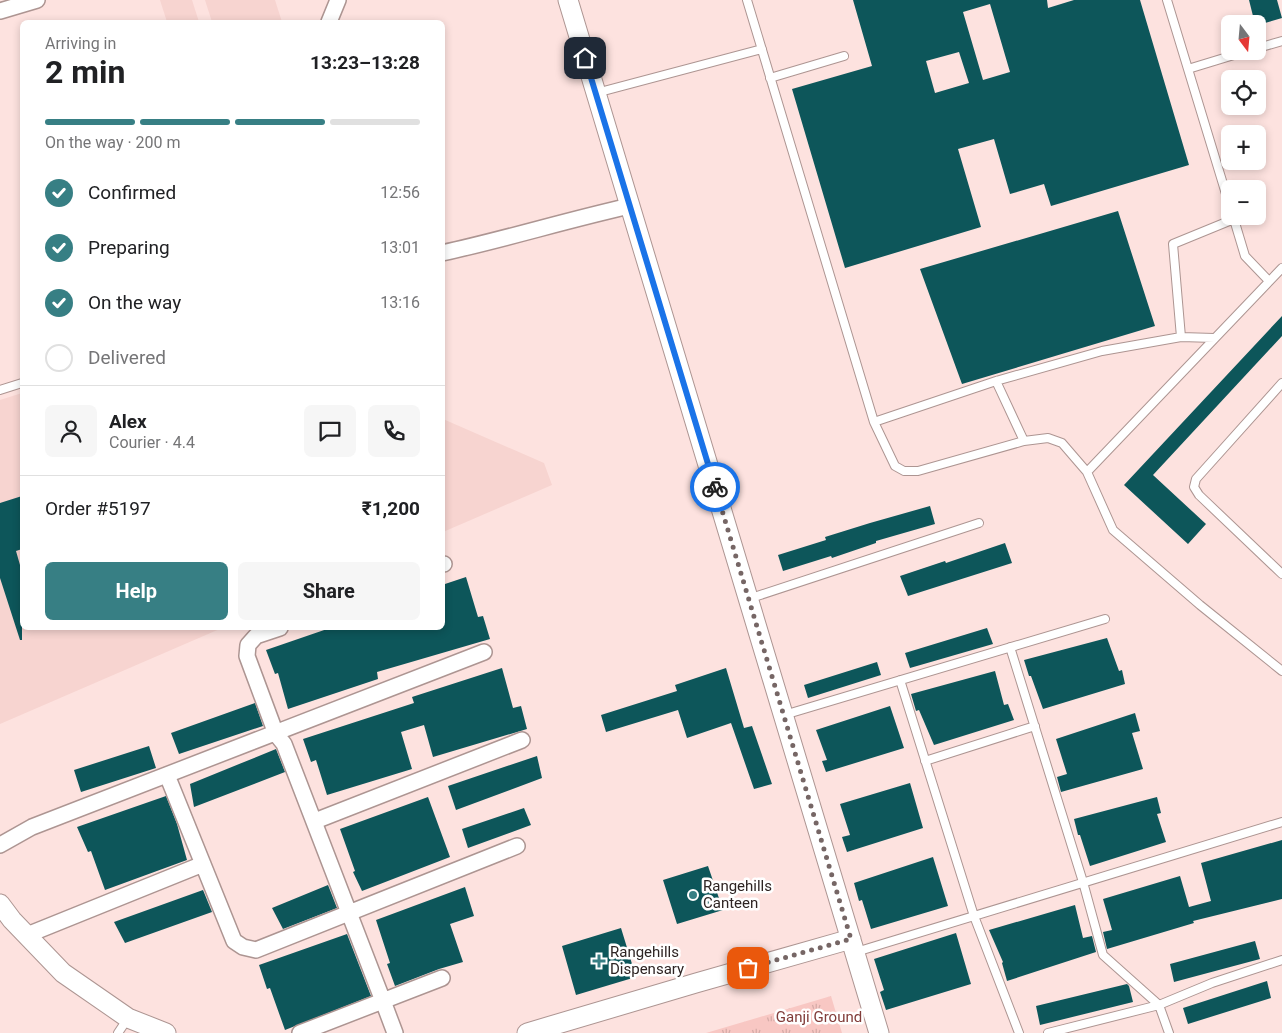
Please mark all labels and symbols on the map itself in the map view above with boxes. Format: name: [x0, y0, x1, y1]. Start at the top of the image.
north arrow: [1221, 15, 1266, 60]
pin: [564, 37, 606, 79]
courier: [690, 462, 740, 512]
place label: Rangehills Canteen: [703, 877, 772, 912]
marker: Rangehills Canteen: [687, 889, 699, 901]
place label: Rangehills Dispensary: [610, 943, 684, 978]
pin: [727, 947, 769, 989]
marker: Rangehills Dispensary: [592, 954, 606, 968]
park label: Ganji Ground: [776, 1008, 862, 1026]

